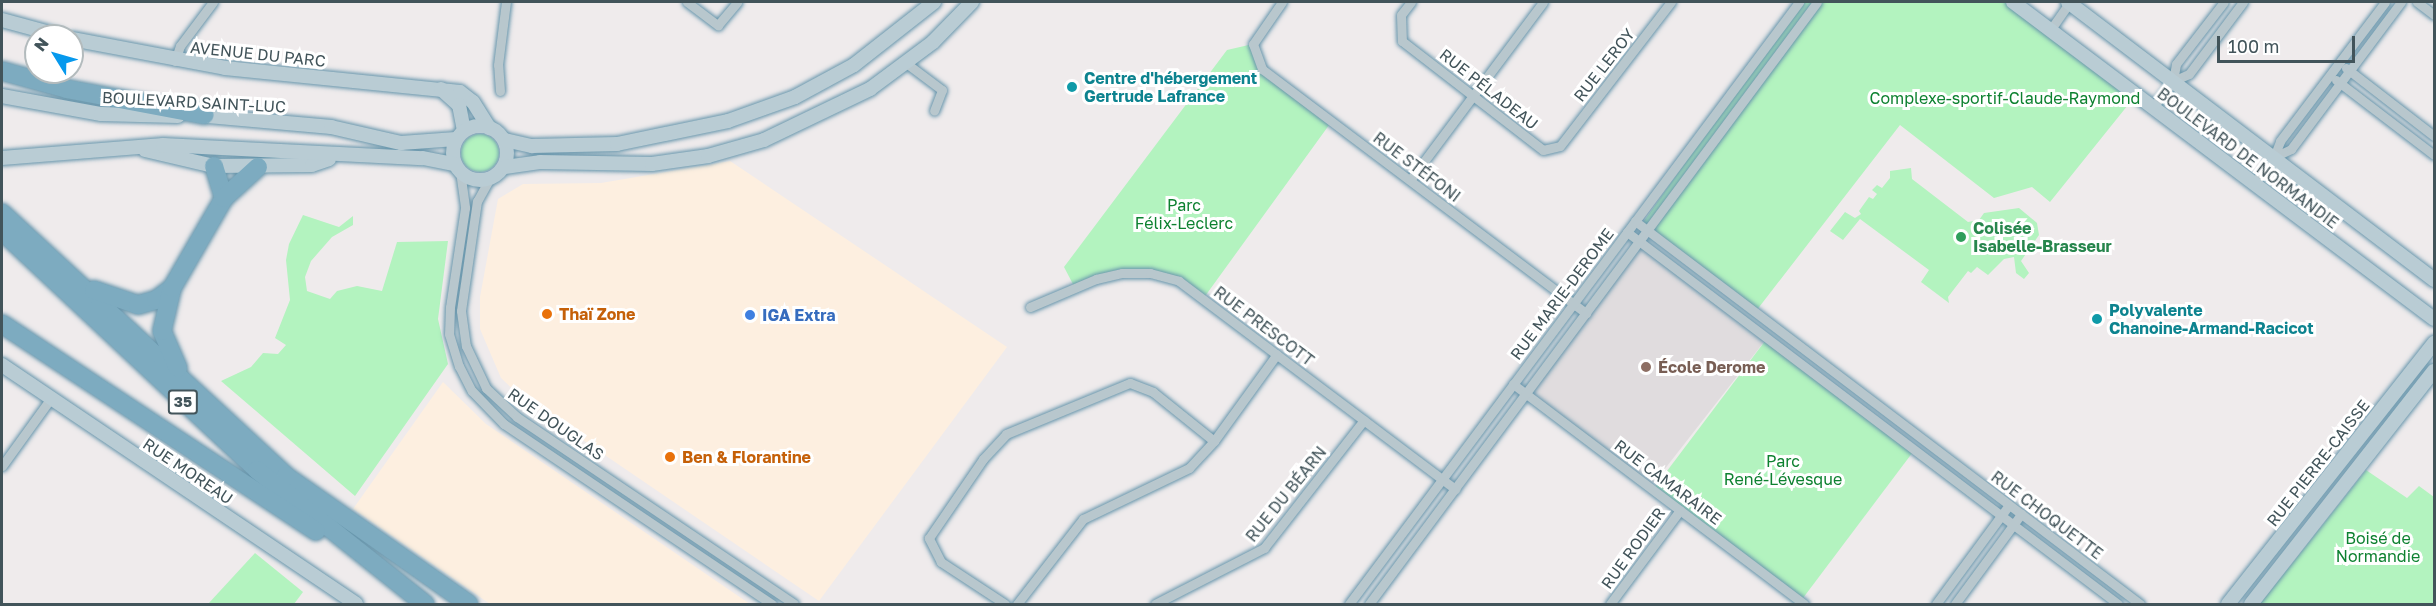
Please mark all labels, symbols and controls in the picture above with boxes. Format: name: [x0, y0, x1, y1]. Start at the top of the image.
north arrow: [24, 24, 84, 84]
scale bar: [2220, 24, 2358, 62]
street label: RUE LEROY: [1569, 25, 1639, 105]
text: N: [30, 33, 53, 55]
text: 100 m: [2228, 35, 2279, 57]
street label: AVENUE DU PARC: [189, 37, 327, 71]
street label: RUE PÉLADEAU: [1436, 45, 1542, 133]
place label: Centre d'hébergement Gertrude Lafrance: [1084, 68, 1257, 106]
marker: Centre d'hébergement Gertrude Lafrance: [1065, 80, 1079, 94]
street label: BOULEVARD DE NORMANDIE: [2154, 84, 2342, 232]
street label: BOULEVARD SAINT-LUC: [102, 88, 286, 116]
park label: Complexe-sportif-Claude-Raymond: [1870, 88, 2140, 108]
street label: RUE STÉFONI: [1370, 128, 1464, 206]
park label: Parc Félix-Leclerc: [1135, 195, 1233, 233]
place label: Colisée Isabelle-Brasseur: [1973, 218, 2112, 256]
street label: RUE MARIE-DEROME: [1506, 224, 1618, 364]
marker: Colisée Isabelle-Brasseur: [1954, 230, 1968, 244]
street label: RUE PRESCOTT: [1210, 282, 1318, 370]
place label: Polyvalente Chanoine-Armand-Racicot: [2109, 300, 2314, 338]
place label: Thaï Zone: [559, 304, 635, 324]
place label: IGA Extra: [762, 305, 835, 325]
marker: Thaï Zone: [540, 307, 554, 321]
marker: IGA Extra: [743, 308, 757, 322]
marker: Polyvalente Chanoine-Armand-Racicot: [2090, 312, 2104, 326]
place label: École Derome: [1658, 357, 1765, 377]
marker: École Derome: [1639, 360, 1653, 374]
street label: RUE DOUGLAS: [504, 384, 608, 464]
road number: 35: [166, 390, 200, 414]
street label: RUE PIERRE-CAISSE: [2263, 396, 2373, 530]
street label: RUE MOREAU: [139, 434, 237, 508]
street label: RUE CAMARAIRE: [1611, 435, 1725, 529]
street label: RUE DU BÉARN: [1242, 442, 1330, 546]
place label: Ben & Florantine: [682, 447, 811, 467]
marker: Ben & Florantine: [663, 450, 677, 464]
park label: Parc René-Lévesque: [1724, 451, 1842, 489]
street label: RUE CHOQUETTE: [1987, 467, 2107, 563]
street label: RUE RODIER: [1597, 504, 1669, 592]
park label: Boisé de Normandie: [2336, 528, 2420, 566]

